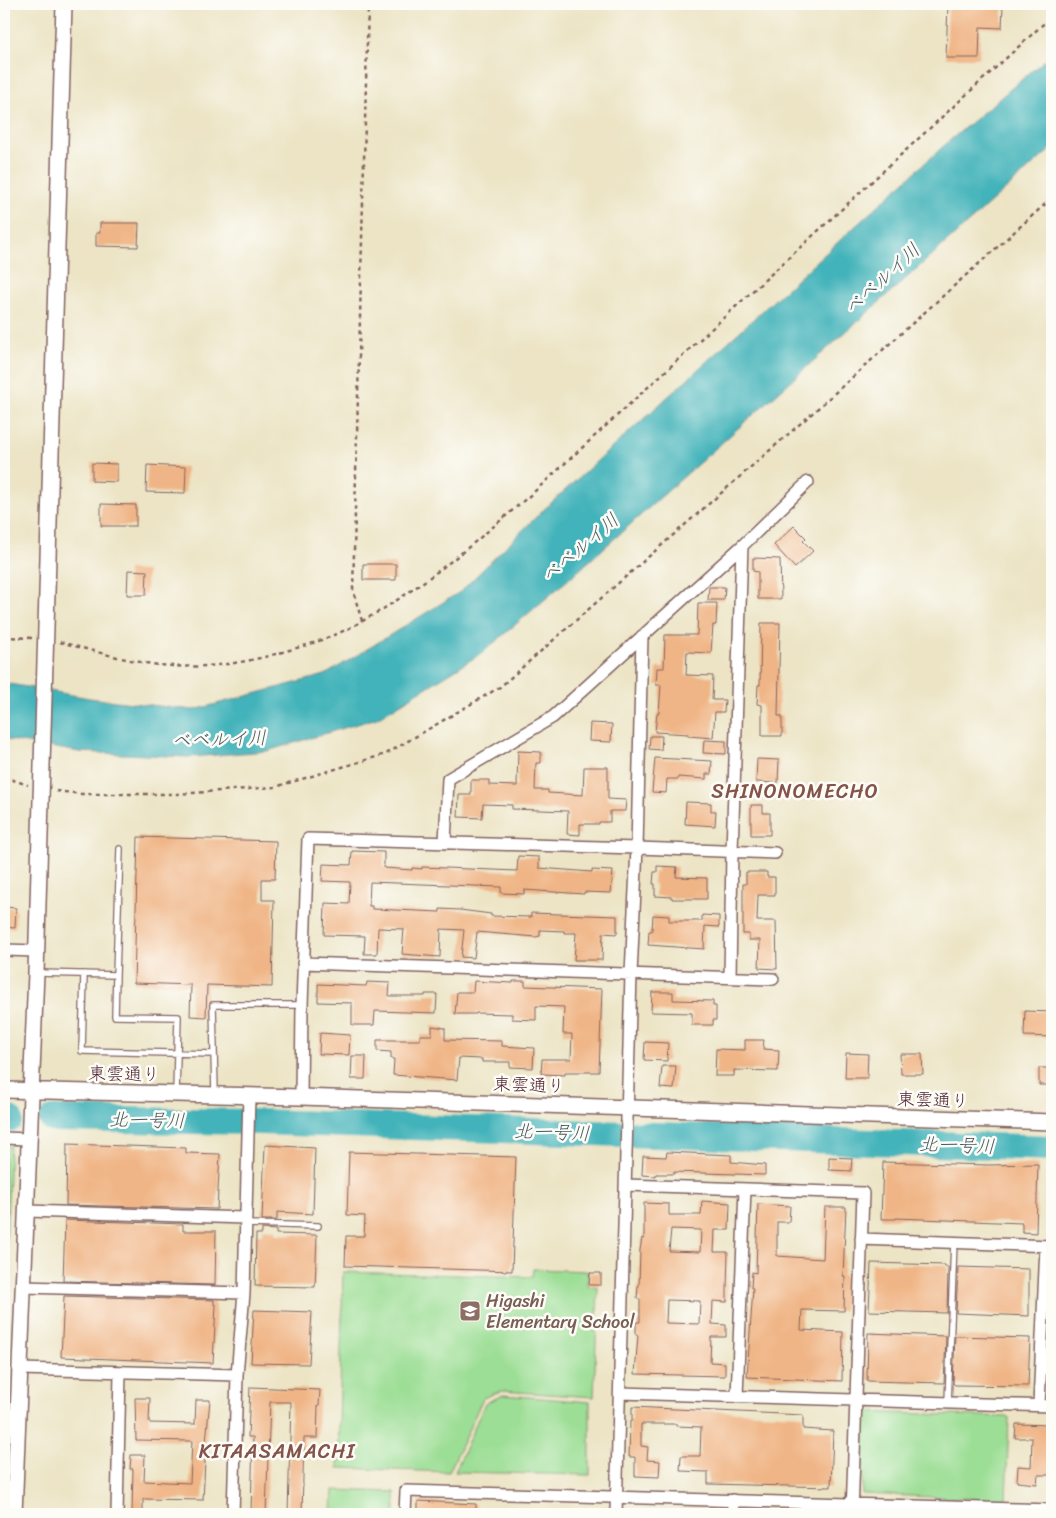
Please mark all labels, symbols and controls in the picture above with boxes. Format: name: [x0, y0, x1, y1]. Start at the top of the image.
water label: ベベルイ川: [836, 235, 928, 323]
water label: ベベルイ川: [533, 504, 627, 592]
water label: ベベルイ川: [171, 721, 267, 757]
district label: SHINONOMECHO: [711, 774, 879, 809]
street label: 東雲通り: [88, 1057, 160, 1091]
street label: 東雲通り: [492, 1068, 566, 1102]
street label: 東雲通り: [896, 1083, 970, 1117]
water label: 北一号川: [109, 1103, 185, 1137]
water label: 北一号川: [513, 1114, 591, 1150]
water label: 北一号川: [918, 1127, 996, 1163]
place label: Higashi Elementary School: [486, 1285, 635, 1338]
school or university icon: Higashi Elementary School: [458, 1299, 482, 1323]
district label: KITAASAMACHI: [199, 1434, 355, 1469]

